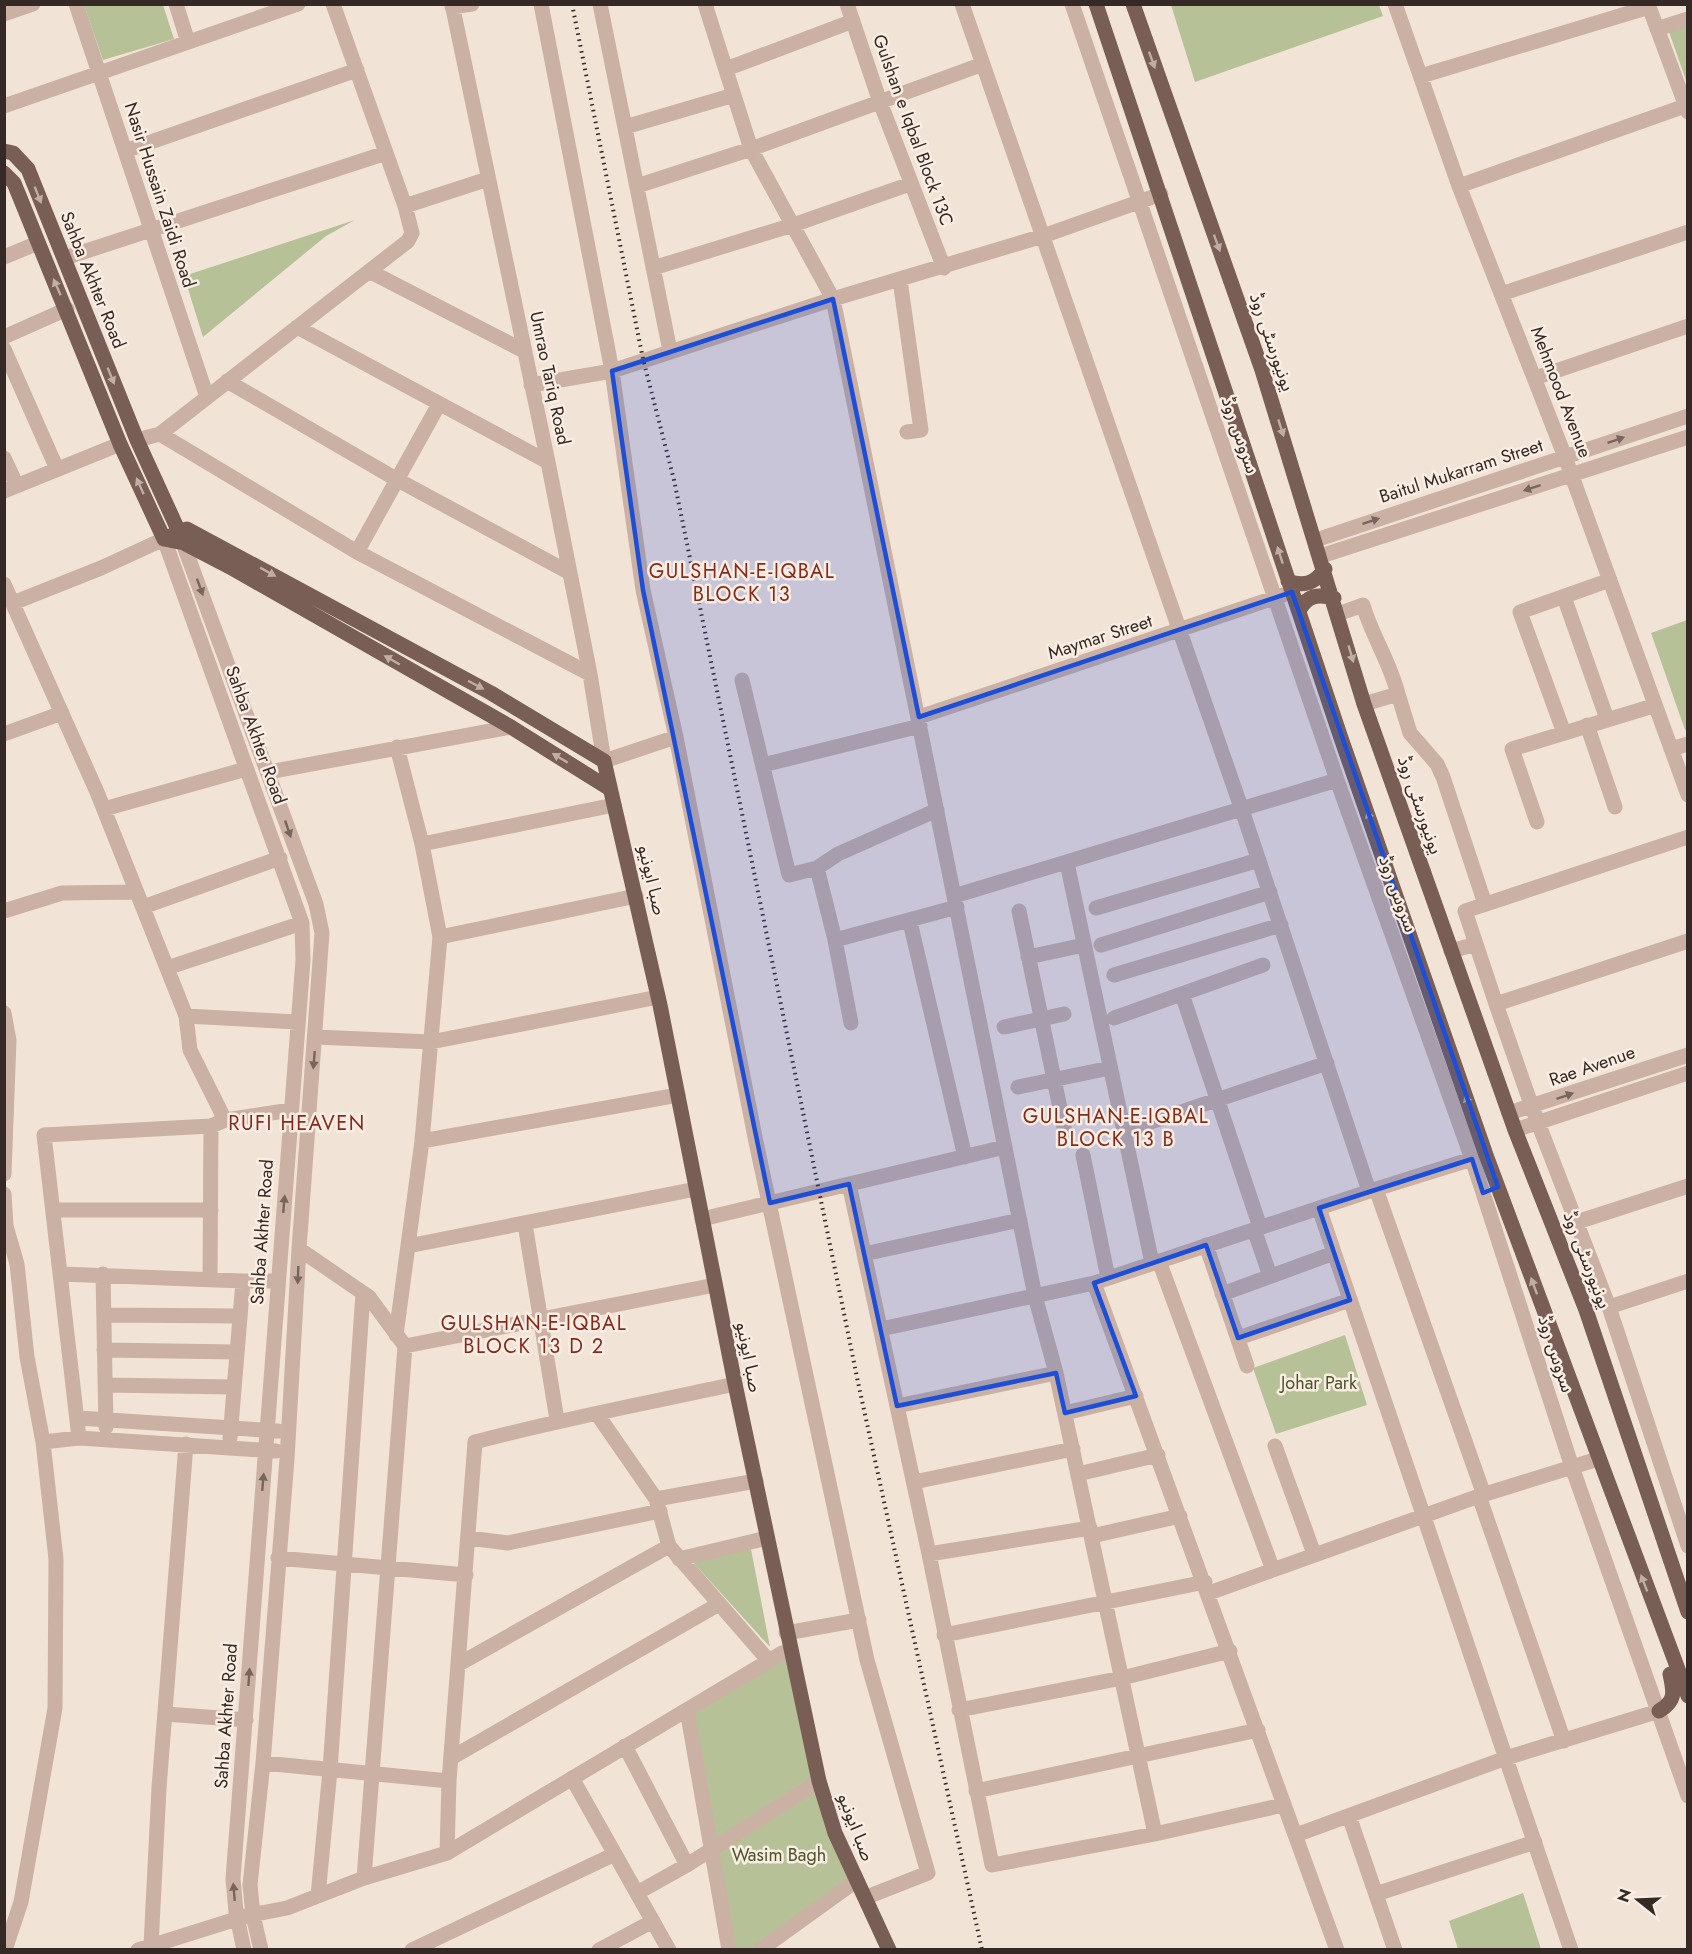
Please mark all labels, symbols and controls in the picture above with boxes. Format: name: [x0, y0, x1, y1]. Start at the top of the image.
street label: Gulshan e Iqbal Block 13C: [866, 31, 960, 229]
one-way arrow: [1148, 51, 1158, 69]
street label: Nasir Hussain Zaidi Road: [118, 99, 202, 291]
one-way arrow: [33, 186, 43, 204]
street label: Sahba Akhter Road: [54, 208, 132, 352]
one-way arrow: [1213, 235, 1223, 253]
one-way arrow: [52, 277, 62, 295]
street label: یونیورسٹی روڈ: [1243, 289, 1301, 395]
street label: Umrao Tariq Road: [523, 309, 577, 447]
street label: Mehmood Avenue: [1524, 323, 1598, 461]
one-way arrow: [107, 367, 116, 385]
street label: سروس روڈ: [1215, 393, 1265, 477]
one-way arrow: [1276, 419, 1286, 437]
street label: Baitul Mukarram Street: [1376, 432, 1547, 510]
one-way arrow: [1607, 434, 1625, 444]
one-way arrow: [135, 478, 144, 495]
one-way arrow: [1523, 484, 1541, 494]
one-way arrow: [1362, 516, 1380, 525]
one-way arrow: [1275, 546, 1284, 564]
district label: GULSHAN-E-IQBAL BLOCK 13: [649, 557, 835, 609]
one-way arrow: [260, 567, 277, 577]
one-way arrow: [195, 578, 205, 596]
street label: Maymar Street: [1044, 608, 1156, 666]
one-way arrow: [1347, 645, 1356, 663]
one-way arrow: [383, 655, 400, 665]
street label: Sahba Akhter Road: [219, 662, 293, 808]
one-way arrow: [468, 680, 485, 690]
street label: یونیورسٹی روڈ: [1391, 752, 1449, 858]
one-way arrow: [552, 753, 568, 764]
one-way arrow: [1364, 810, 1374, 828]
one-way arrow: [284, 820, 294, 838]
street label: صبا ایونیو: [631, 842, 673, 918]
street label: سروس روڈ: [1372, 852, 1424, 936]
street label: Rae Avenue: [1545, 1039, 1639, 1093]
one-way arrow: [309, 1051, 319, 1070]
one-way arrow: [1556, 1091, 1574, 1100]
one-way arrow: [1463, 1094, 1473, 1112]
district label: GULSHAN-E-IQBAL BLOCK 13 B: [1023, 1102, 1209, 1154]
district label: RUFI HEAVEN: [228, 1109, 366, 1138]
street label: Sahba Akhter Road: [244, 1159, 280, 1305]
one-way arrow: [279, 1194, 289, 1213]
street label: یونیورسٹی روڈ: [1556, 1207, 1618, 1313]
one-way arrow: [293, 1266, 302, 1285]
one-way arrow: [1529, 1277, 1539, 1295]
district label: GULSHAN-E-IQBAL BLOCK 13 D 2: [441, 1309, 627, 1361]
street label: سروس روڈ: [1531, 1312, 1581, 1396]
street label: صبا ایونیو: [729, 1320, 769, 1394]
park label: Johar Park: [1279, 1370, 1357, 1396]
one-way arrow: [259, 1473, 268, 1492]
one-way arrow: [1639, 1574, 1648, 1592]
street label: Sahba Akhter Road: [208, 1643, 244, 1789]
one-way arrow: [244, 1667, 253, 1686]
street label: صبا ایونیو: [831, 1789, 881, 1865]
park label: Wasim Bagh: [732, 1842, 826, 1868]
north arrow: [1608, 1870, 1668, 1930]
one-way arrow: [229, 1882, 239, 1901]
text: N: [1611, 1886, 1637, 1905]

